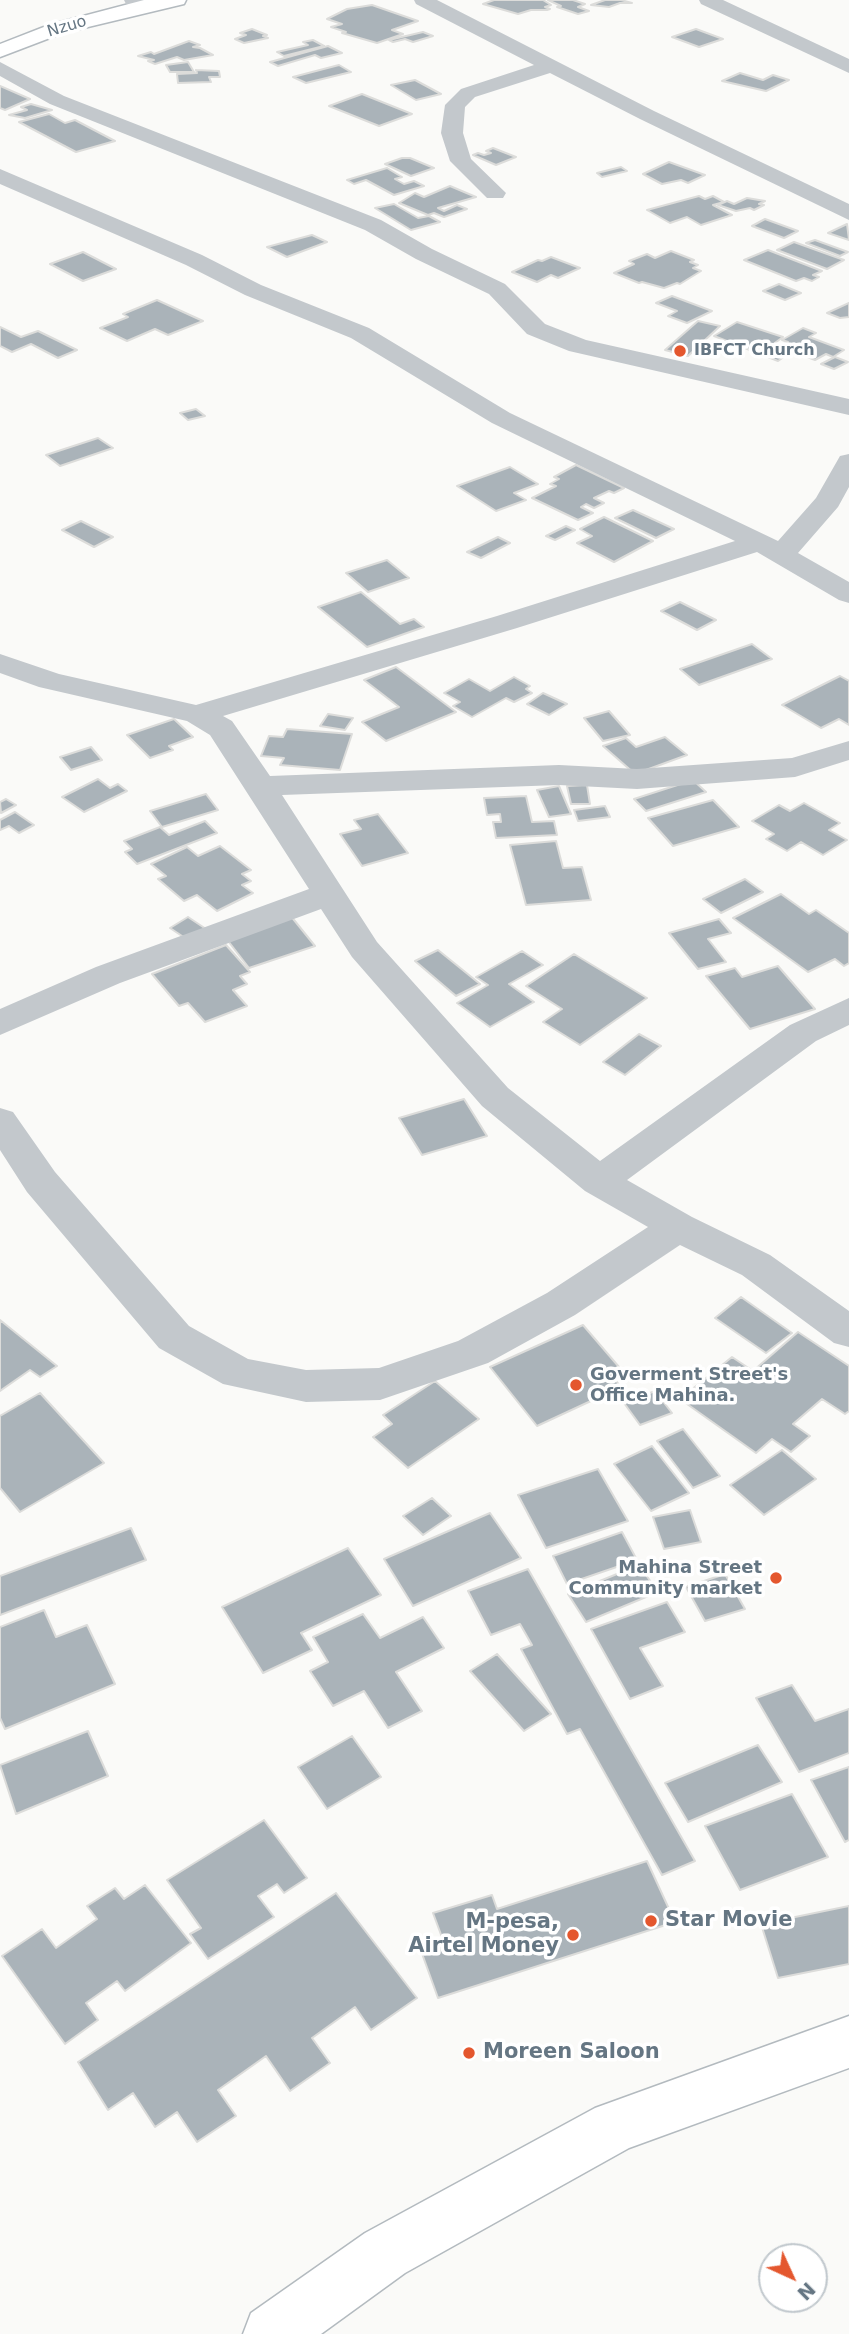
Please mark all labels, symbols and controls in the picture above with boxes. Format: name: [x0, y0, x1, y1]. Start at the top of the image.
street label: Nzuo: [45, 12, 89, 42]
place label: IBFCT Church: [694, 341, 815, 361]
marker: IBFCT Church: [672, 343, 688, 359]
place label: Goverment Street's Office Mahina.: [590, 1364, 788, 1406]
marker: Goverment Street's Office Mahina.: [568, 1377, 584, 1393]
place label: Mahina Street Community market: [568, 1557, 762, 1600]
marker: Mahina Street Community market: [768, 1570, 784, 1586]
place label: Star Movie: [665, 1908, 792, 1934]
place label: M-pesa, Airtel Money: [408, 1910, 559, 1960]
marker: Star Movie: [643, 1913, 659, 1929]
marker: M-pesa, Airtel Money: [565, 1927, 581, 1943]
place label: Moreen Saloon: [483, 2040, 660, 2066]
marker: Moreen Saloon: [461, 2045, 477, 2061]
north arrow: [758, 2243, 828, 2313]
text: N: [793, 2278, 820, 2305]

